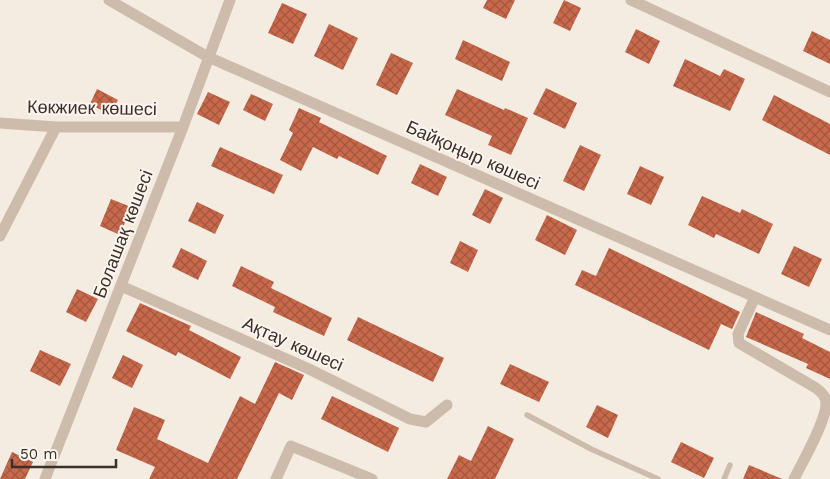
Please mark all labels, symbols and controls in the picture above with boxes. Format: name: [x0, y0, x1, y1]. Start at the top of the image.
street label: Көкжиек көшесі: [27, 96, 157, 119]
street label: Байқоңыр көшесі: [403, 116, 543, 193]
street label: Болашақ көшесі: [88, 167, 157, 301]
street label: Ақтау көшесі: [240, 312, 347, 375]
scale bar: [12, 436, 116, 468]
text: 50 m: [20, 445, 57, 463]

